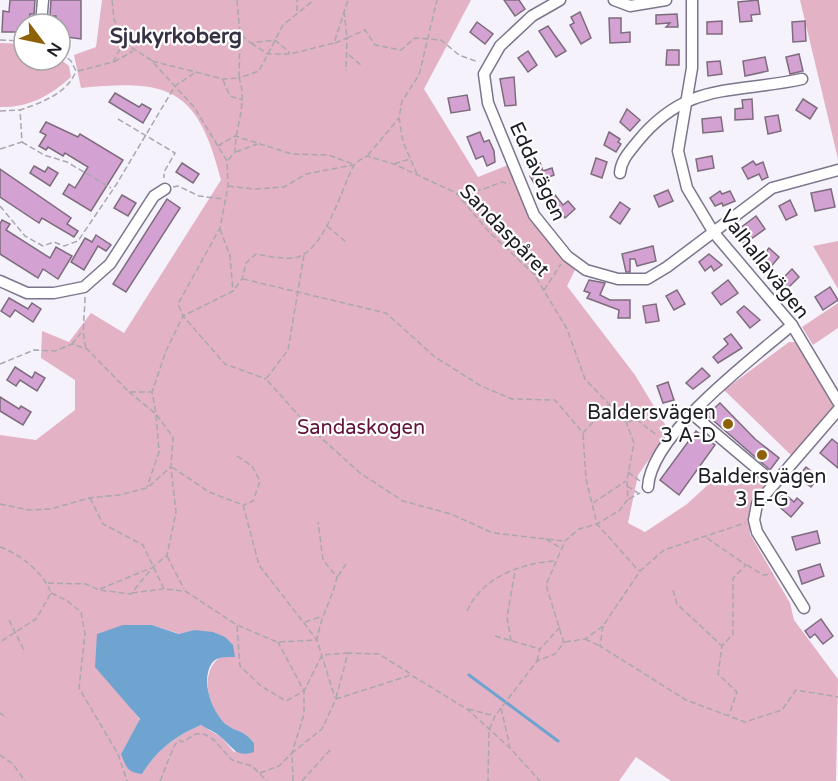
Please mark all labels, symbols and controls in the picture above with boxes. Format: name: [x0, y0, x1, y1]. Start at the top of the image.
north arrow: [12, 12, 72, 72]
district label: Sjukyrkoberg: [110, 24, 242, 49]
text: N: [42, 39, 66, 60]
street label: Eddavägen: [504, 118, 571, 225]
street label: Sandaspåret: [454, 179, 555, 282]
street label: Valhallavägen: [714, 206, 814, 324]
place label: Baldersvägen 3 A-D: [587, 401, 716, 448]
park label: Sandaskogen: [297, 416, 425, 440]
marker: Baldersvägen 3 A-D: [721, 417, 735, 431]
marker: Baldersvägen 3 E-G: [755, 448, 769, 462]
place label: Baldersvägen 3 E-G: [697, 465, 827, 512]

